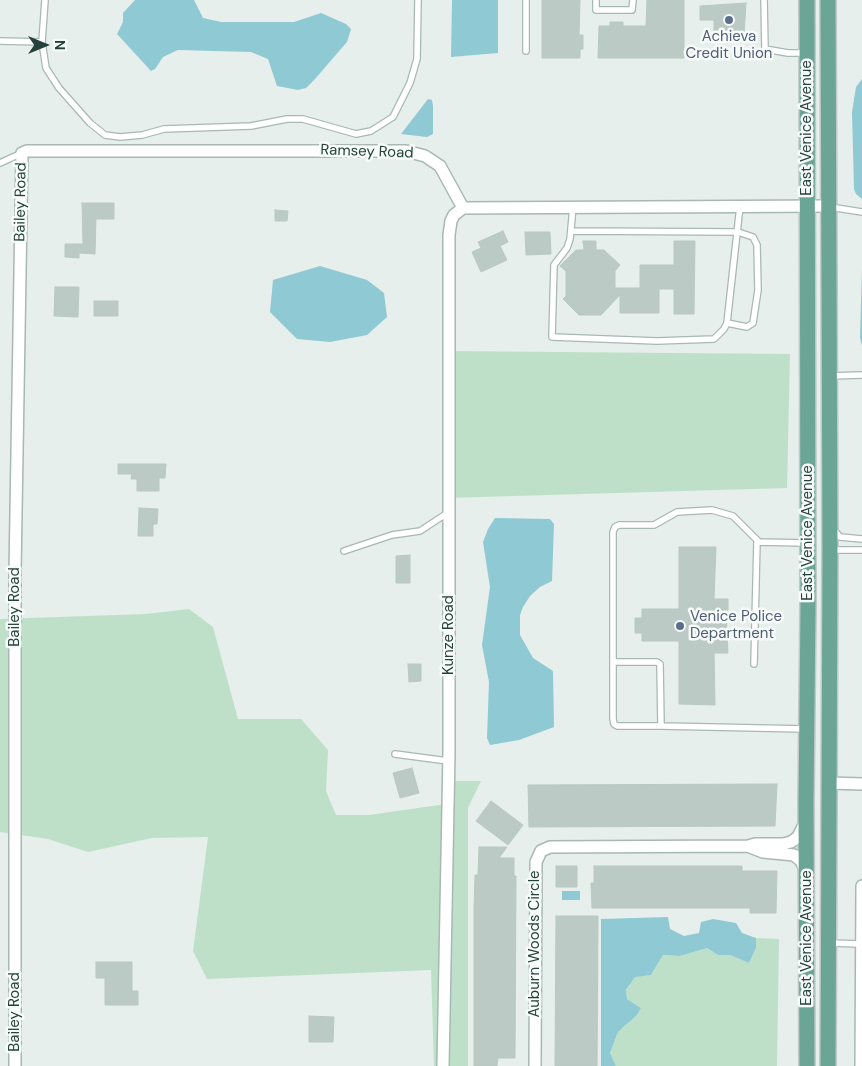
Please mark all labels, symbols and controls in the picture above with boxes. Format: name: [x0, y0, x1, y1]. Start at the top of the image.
marker: Achieva Credit Union: [723, 14, 735, 26]
north arrow: [20, 20, 70, 70]
place label: Achieva Credit Union: [686, 28, 772, 63]
text: N: [51, 40, 69, 50]
street label: East Venice Avenue: [798, 60, 816, 196]
street label: Ramsey Road: [320, 141, 414, 163]
street label: Bailey Road: [11, 162, 31, 242]
street label: East Venice Avenue: [799, 465, 817, 601]
street label: Bailey Road: [6, 567, 24, 647]
street label: Kunze Road: [440, 595, 458, 675]
place label: Venice Police Department: [690, 608, 782, 643]
marker: Venice Police Department: [674, 620, 686, 632]
street label: Auburn Woods Circle: [526, 870, 544, 1018]
street label: East Venice Avenue: [798, 870, 816, 1006]
street label: Bailey Road: [6, 972, 24, 1052]

